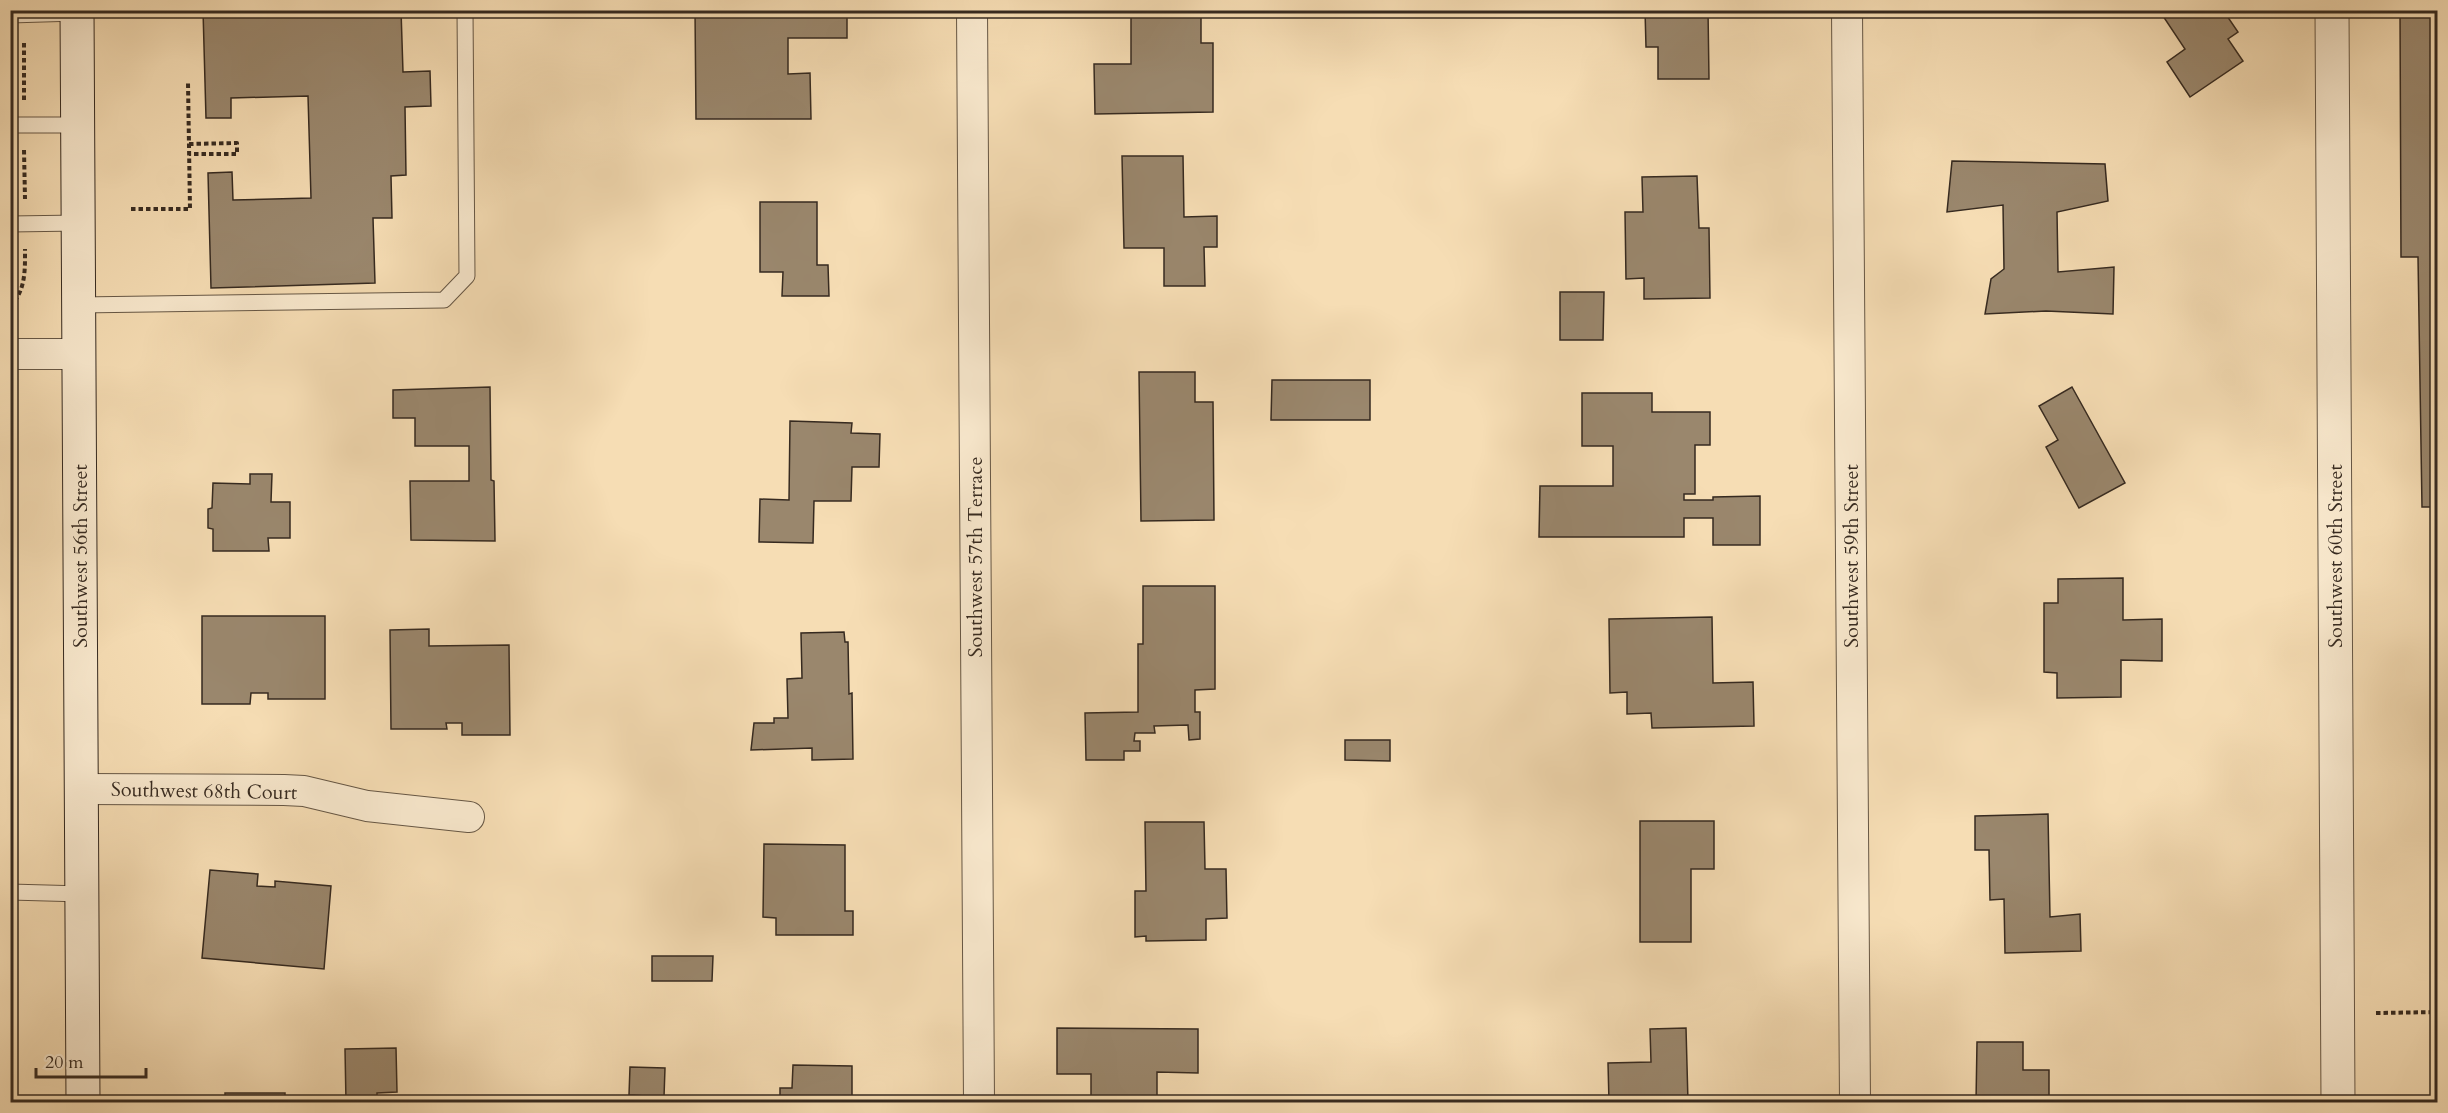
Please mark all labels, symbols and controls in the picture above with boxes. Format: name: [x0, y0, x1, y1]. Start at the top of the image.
street label: Southwest 57th Terrace: [962, 457, 989, 657]
street label: Southwest 56th Street: [67, 463, 94, 648]
street label: Southwest 59th Street: [1838, 463, 1865, 648]
street label: Southwest 60th Street: [2322, 463, 2349, 648]
street label: Southwest 68th Court: [111, 776, 298, 806]
scale bar: [36, 1041, 146, 1079]
text: 20 m: [45, 1050, 84, 1075]

